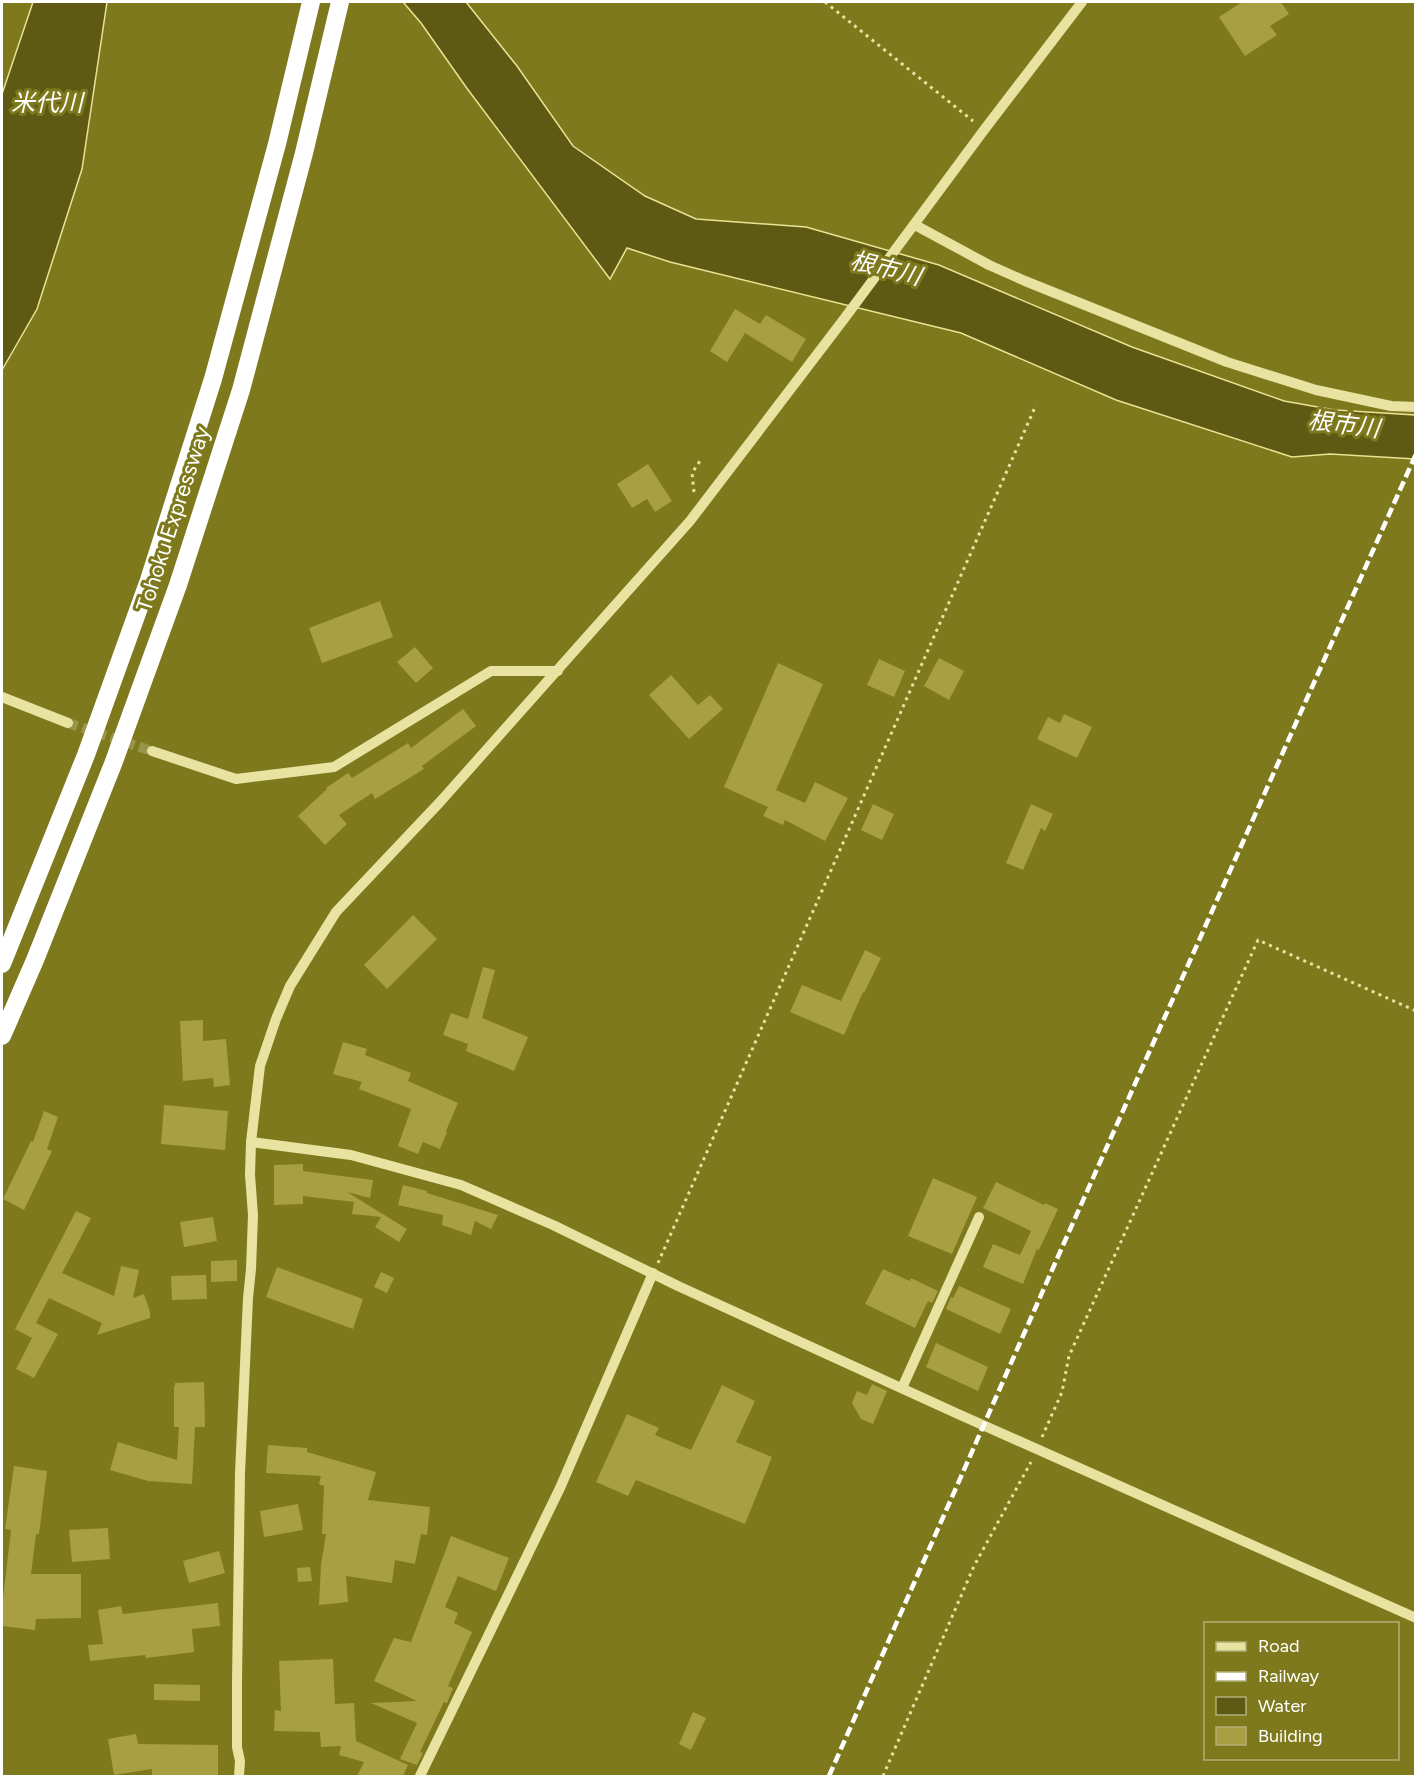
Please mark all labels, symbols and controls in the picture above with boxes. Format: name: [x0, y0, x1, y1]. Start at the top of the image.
water label: 米代川: [11, 88, 86, 117]
water label: 根市川: [848, 245, 927, 292]
water label: 根市川: [1307, 405, 1384, 443]
street label: Tohoku Expressway: [130, 423, 216, 615]
legend: [1204, 1622, 1399, 1760]
text: Road: [1258, 1635, 1299, 1657]
text: Railway: [1258, 1665, 1320, 1687]
text: Water: [1258, 1695, 1306, 1717]
text: Building: [1258, 1725, 1323, 1747]

